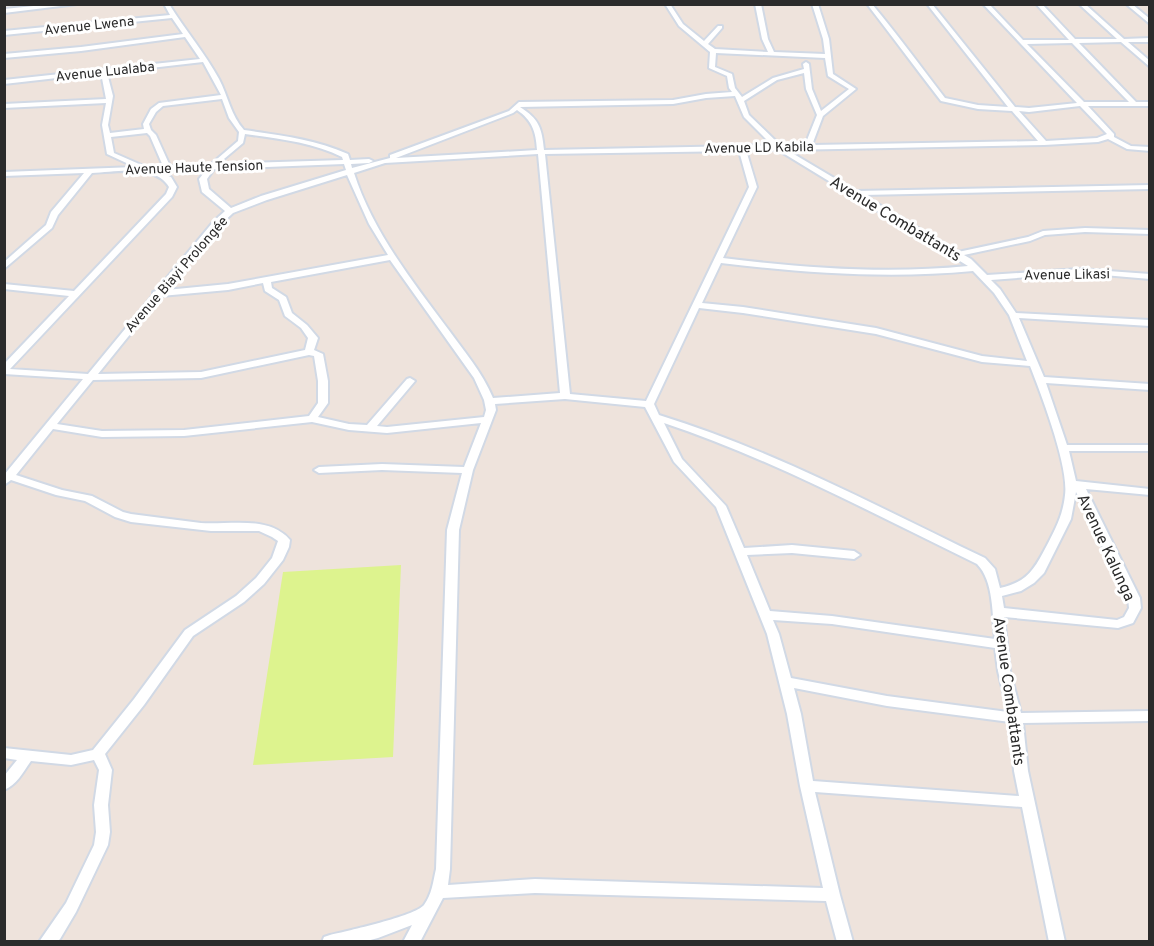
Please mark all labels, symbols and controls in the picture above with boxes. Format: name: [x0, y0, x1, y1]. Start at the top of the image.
street label: Avenue Lwena: [43, 13, 135, 40]
street label: Avenue Lualaba: [55, 59, 156, 86]
street label: Avenue LD Kabila: [704, 139, 814, 158]
street label: Avenue Haute Tension: [125, 158, 263, 179]
street label: Avenue Combattants: [826, 173, 964, 267]
street label: Avenue Biayi Prolongée: [122, 213, 232, 337]
street label: Avenue Likasi: [1024, 266, 1110, 285]
street label: Avenue Kalunga: [1072, 491, 1139, 605]
street label: Avenue Combattants: [988, 616, 1028, 767]

